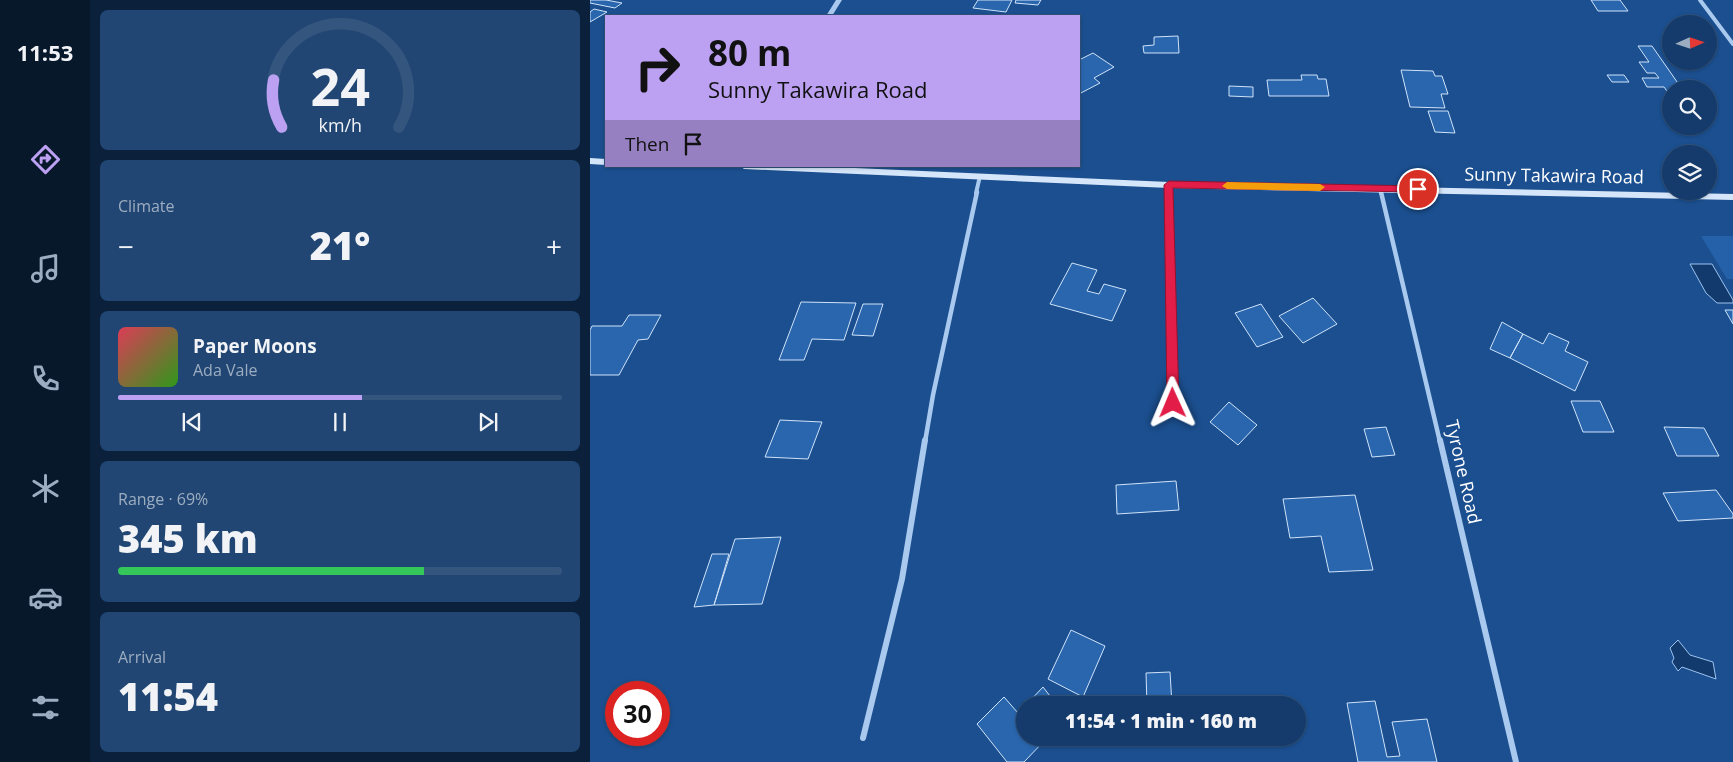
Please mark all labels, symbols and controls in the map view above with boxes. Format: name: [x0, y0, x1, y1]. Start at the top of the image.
north arrow: [1662, 15, 1718, 70]
map controls: [1662, 15, 1717, 200]
text: 80 m: [708, 29, 791, 76]
icon: right: [625, 35, 690, 100]
text: 11:53: [17, 37, 73, 67]
text: 24: [310, 50, 370, 121]
text: Sunny Takawira Road: [708, 74, 927, 104]
button: search: [1662, 80, 1717, 135]
text: km/h: [318, 113, 362, 137]
icon: arrive: [679, 130, 707, 158]
text: Then: [625, 131, 669, 157]
icon: directions: [28, 142, 63, 177]
button: layers: [1662, 145, 1717, 200]
street label: Sunny Takawira Road: [1464, 161, 1644, 189]
pin: [1397, 168, 1439, 210]
icon: arrive: [1404, 175, 1432, 203]
text: Climate: [118, 195, 175, 217]
text: 21°: [310, 219, 370, 271]
text: −: [118, 227, 134, 265]
text: +: [546, 227, 562, 265]
icon: music: [28, 251, 63, 286]
text: Paper Moons: [193, 333, 317, 359]
text: Ada Vale: [193, 359, 257, 381]
icon: phone: [28, 361, 63, 396]
position arrow: [1146, 376, 1198, 428]
icon: previous: [178, 408, 206, 436]
icon: pause: [326, 408, 354, 436]
icon: next: [474, 408, 502, 436]
street label: Tyrone Road: [1440, 417, 1488, 526]
icon: climate: [28, 471, 63, 506]
text: Range · 69%: [118, 488, 208, 510]
text: 345 km: [118, 512, 258, 564]
icon: car: [28, 580, 63, 615]
text: Arrival: [118, 646, 166, 668]
text: 11:54: [118, 670, 218, 722]
speed limit sign: 30: [605, 681, 670, 746]
icon: filters: [28, 690, 63, 725]
text: 11:54 · 1 min · 160 m: [1065, 708, 1257, 734]

